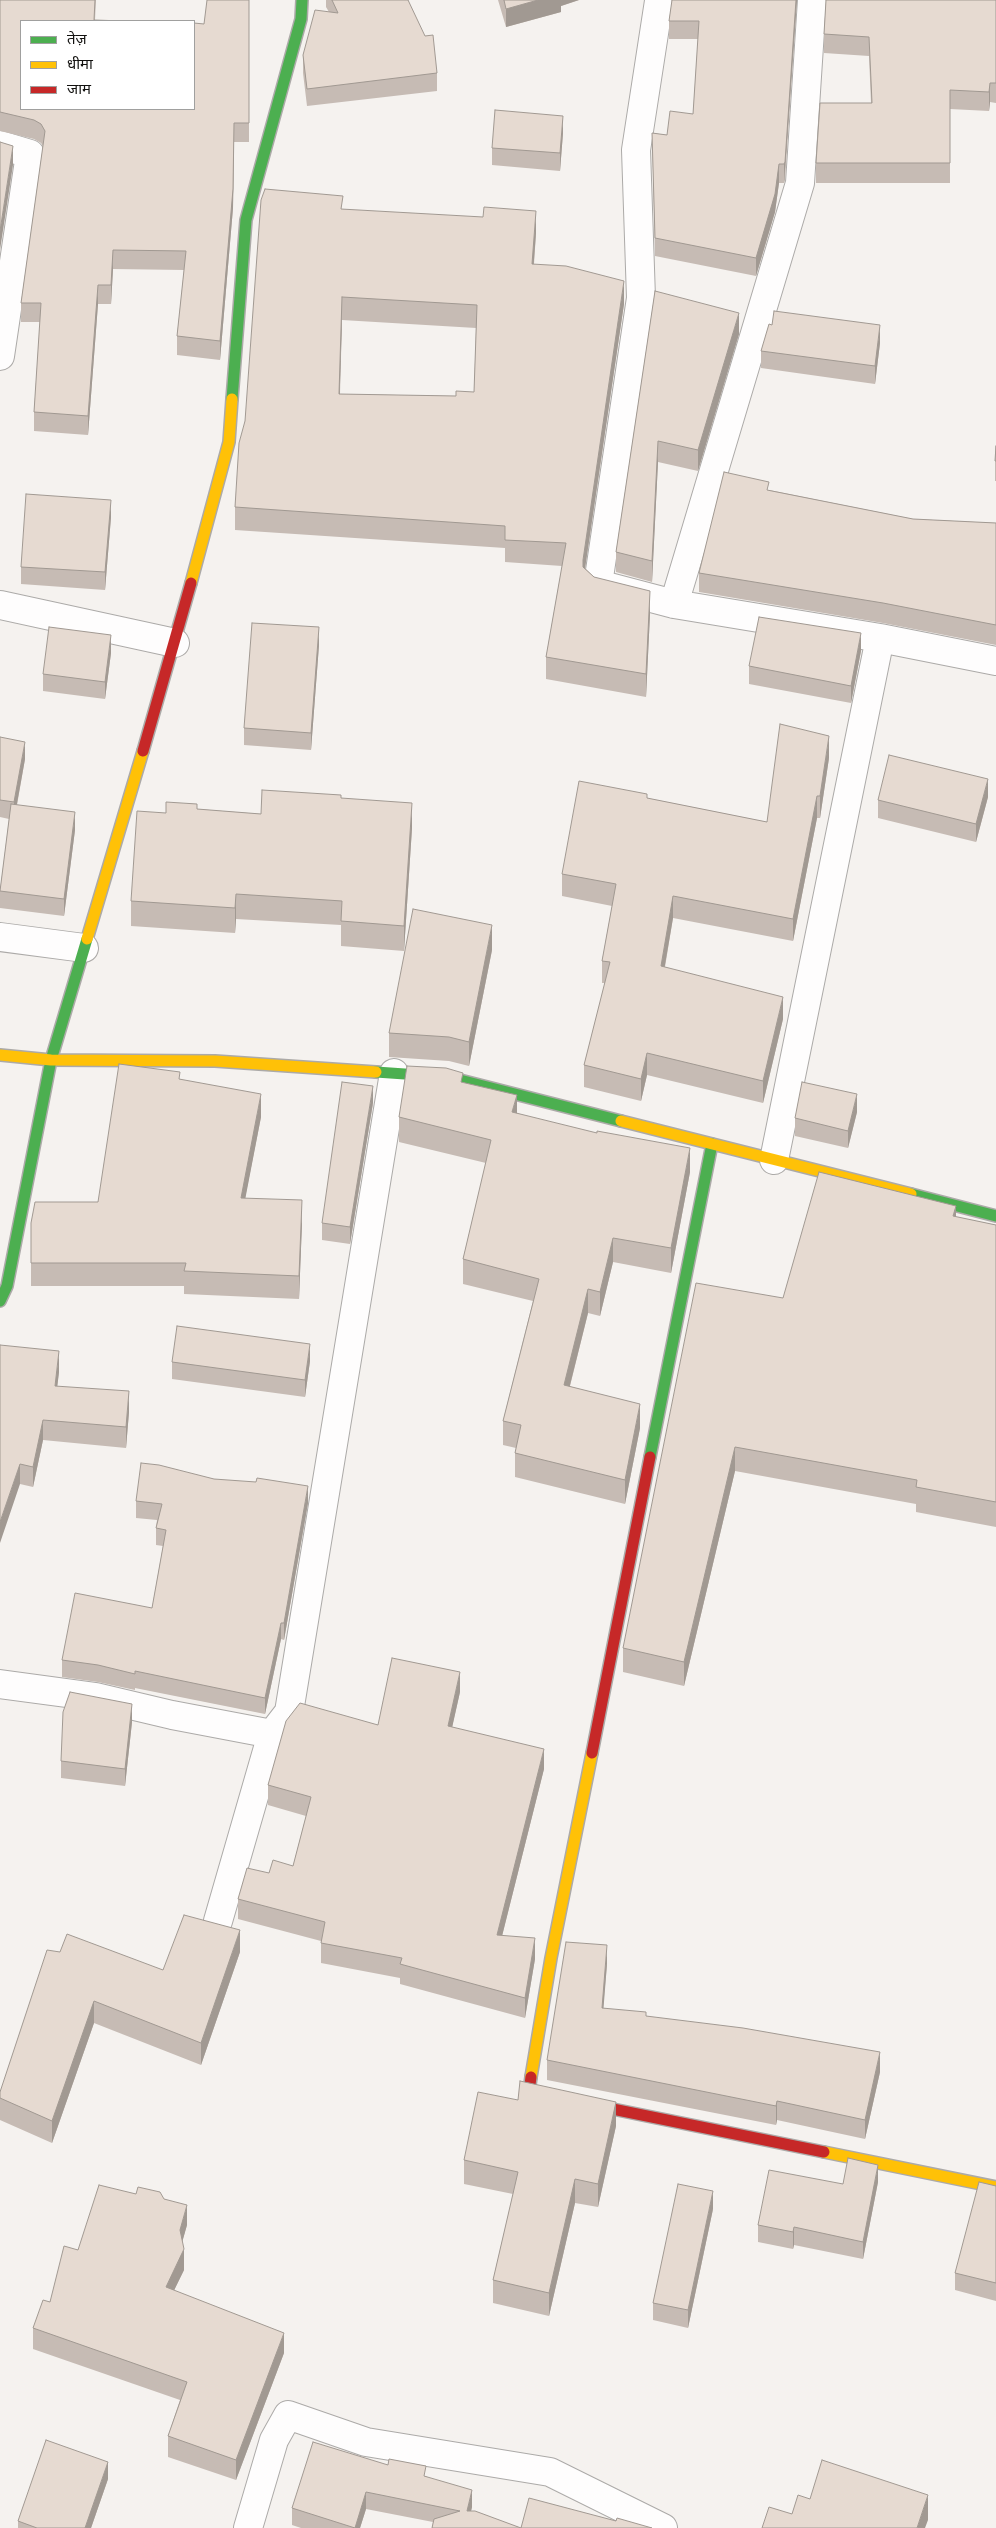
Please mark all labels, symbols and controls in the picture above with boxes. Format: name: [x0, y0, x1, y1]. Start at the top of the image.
legend: [20, 20, 195, 110]
text: तेज़: [67, 29, 87, 48]
text: धीमा: [67, 54, 93, 73]
text: जाम: [67, 79, 91, 98]

